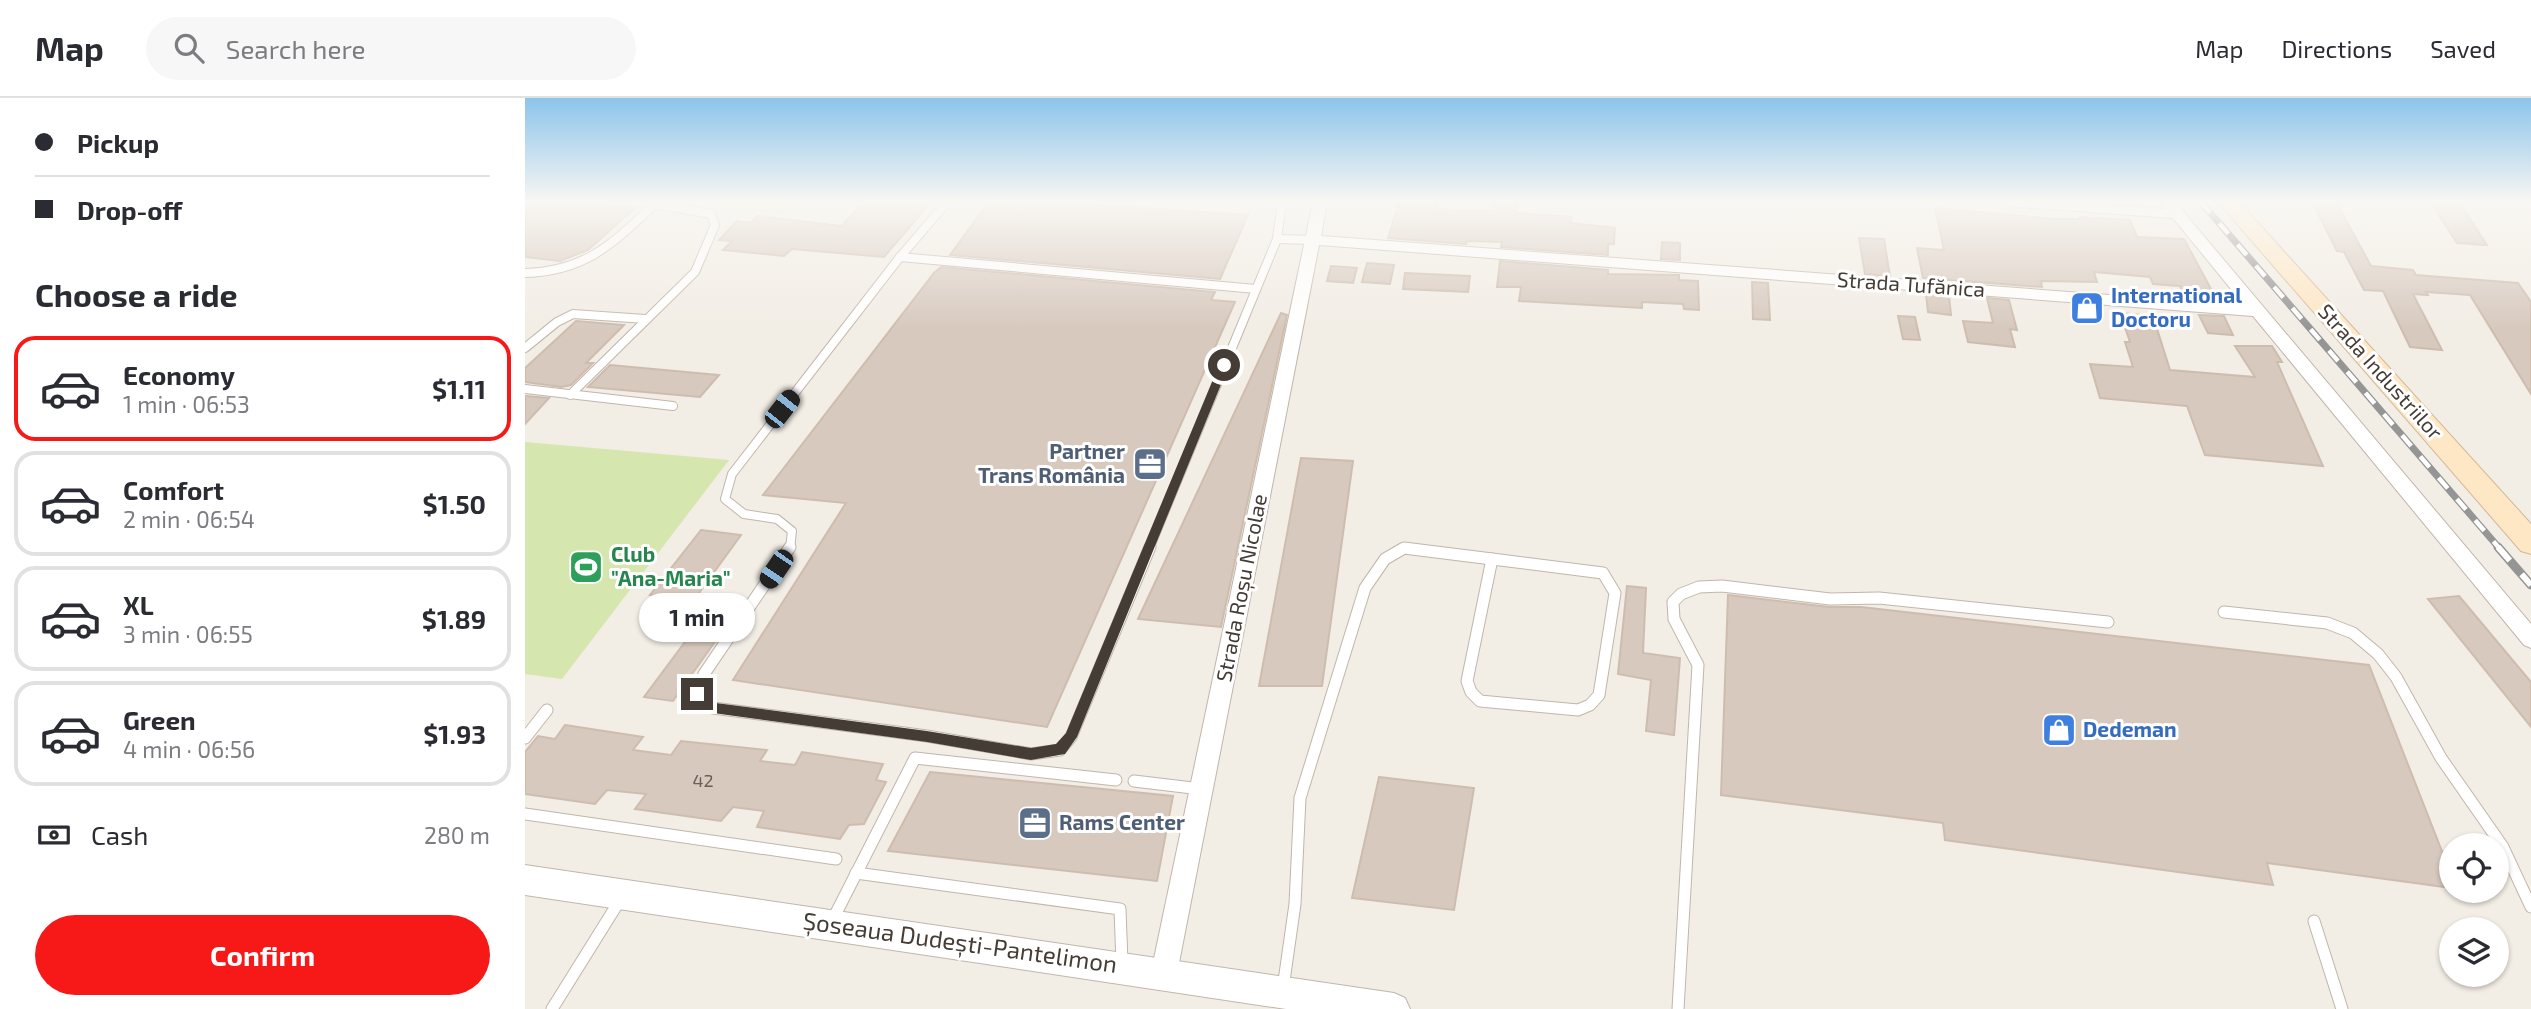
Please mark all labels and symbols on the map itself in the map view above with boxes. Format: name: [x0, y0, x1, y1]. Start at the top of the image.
street label: Strada Tufănica: [1836, 266, 1986, 301]
place label: International Doctoru: [2111, 282, 2242, 331]
shop icon: International Doctoru: [2068, 289, 2106, 327]
street label: Strada Industriilor: [2314, 298, 2449, 444]
route start: [1208, 349, 1240, 381]
car: [761, 386, 804, 432]
place label: Partner Trans România: [978, 438, 1125, 487]
office icon: Partner Trans România: [1131, 445, 1169, 483]
street label: Strada Roșu Nicolae: [1210, 492, 1273, 684]
place label: Club "Ana-Maria": [611, 541, 731, 590]
car: [756, 546, 797, 592]
sports icon: Club "Ana-Maria": [567, 548, 605, 586]
callout: 1 min: [639, 592, 755, 642]
route end: [681, 678, 713, 710]
shop icon: Dedeman: [2040, 711, 2078, 749]
place label: Dedeman: [2083, 716, 2177, 741]
house number: 42: [692, 769, 714, 791]
office icon: Rams Center: [1016, 804, 1054, 842]
place label: Rams Center: [1059, 809, 1185, 834]
street label: Șoseaua Dudești-Pantelimon: [801, 905, 1119, 980]

